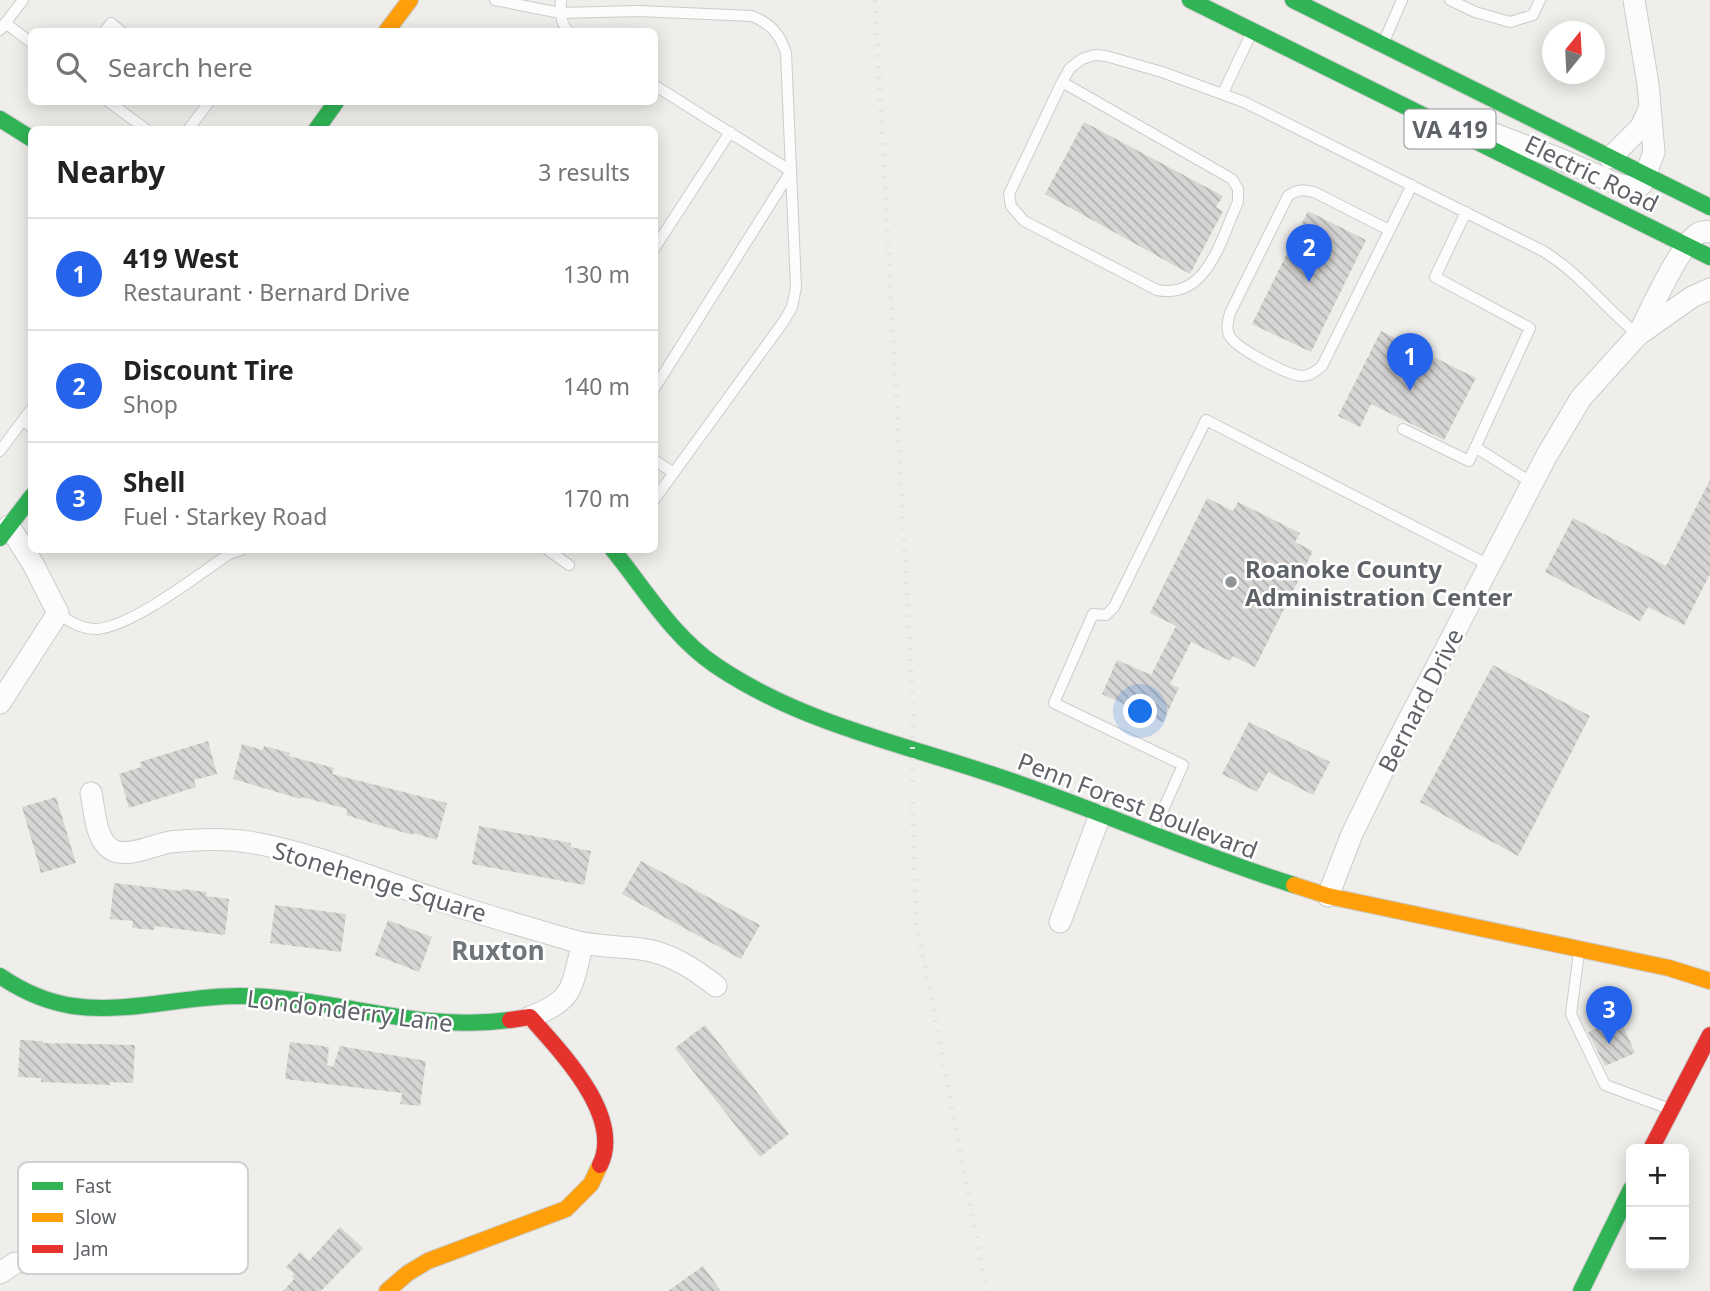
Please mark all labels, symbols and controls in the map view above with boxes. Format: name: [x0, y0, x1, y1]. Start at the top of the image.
north arrow: [1542, 21, 1605, 84]
search box: [28, 28, 658, 105]
icon: search: [52, 48, 90, 86]
text: Search here: [108, 49, 253, 85]
road number: VA 419: [1404, 110, 1496, 148]
street label: Electric Road: [1520, 126, 1664, 220]
text: Nearby: [56, 151, 165, 192]
text: 3 results: [538, 156, 630, 188]
pin: 2: [1286, 224, 1332, 282]
text: 419 West: [123, 240, 239, 276]
text: 1: [72, 258, 86, 290]
text: 130 m: [563, 258, 630, 290]
text: Restaurant · Bernard Drive: [123, 276, 410, 308]
pin: 1: [1387, 333, 1433, 391]
text: Discount Tire: [123, 352, 294, 388]
text: 2: [72, 370, 86, 402]
text: 140 m: [563, 370, 630, 402]
text: Shop: [123, 388, 178, 420]
text: Shell: [123, 464, 185, 500]
text: 3: [72, 482, 86, 514]
text: 170 m: [563, 482, 630, 514]
text: Fuel · Starkey Road: [123, 500, 327, 532]
place label: Roanoke County Administration Center: [1245, 552, 1513, 613]
marker: Roanoke County Administration Center: [1223, 574, 1239, 590]
street label: Bernard Drive: [1370, 623, 1470, 777]
your location: [1123, 694, 1157, 728]
street label: Penn Forest Boulevard: [1013, 744, 1263, 866]
street label: Stonehenge Square: [269, 833, 491, 929]
district label: Ruxton: [451, 932, 545, 968]
street label: Londonderry Lane: [245, 981, 455, 1039]
pin: 3: [1586, 986, 1632, 1044]
map controls: [1626, 1144, 1689, 1270]
button: +: [1626, 1144, 1689, 1207]
legend: [18, 1162, 248, 1274]
text: Fast: [75, 1173, 112, 1199]
text: Slow: [75, 1204, 116, 1230]
button: −: [1626, 1207, 1689, 1270]
text: Jam: [73, 1236, 109, 1262]

